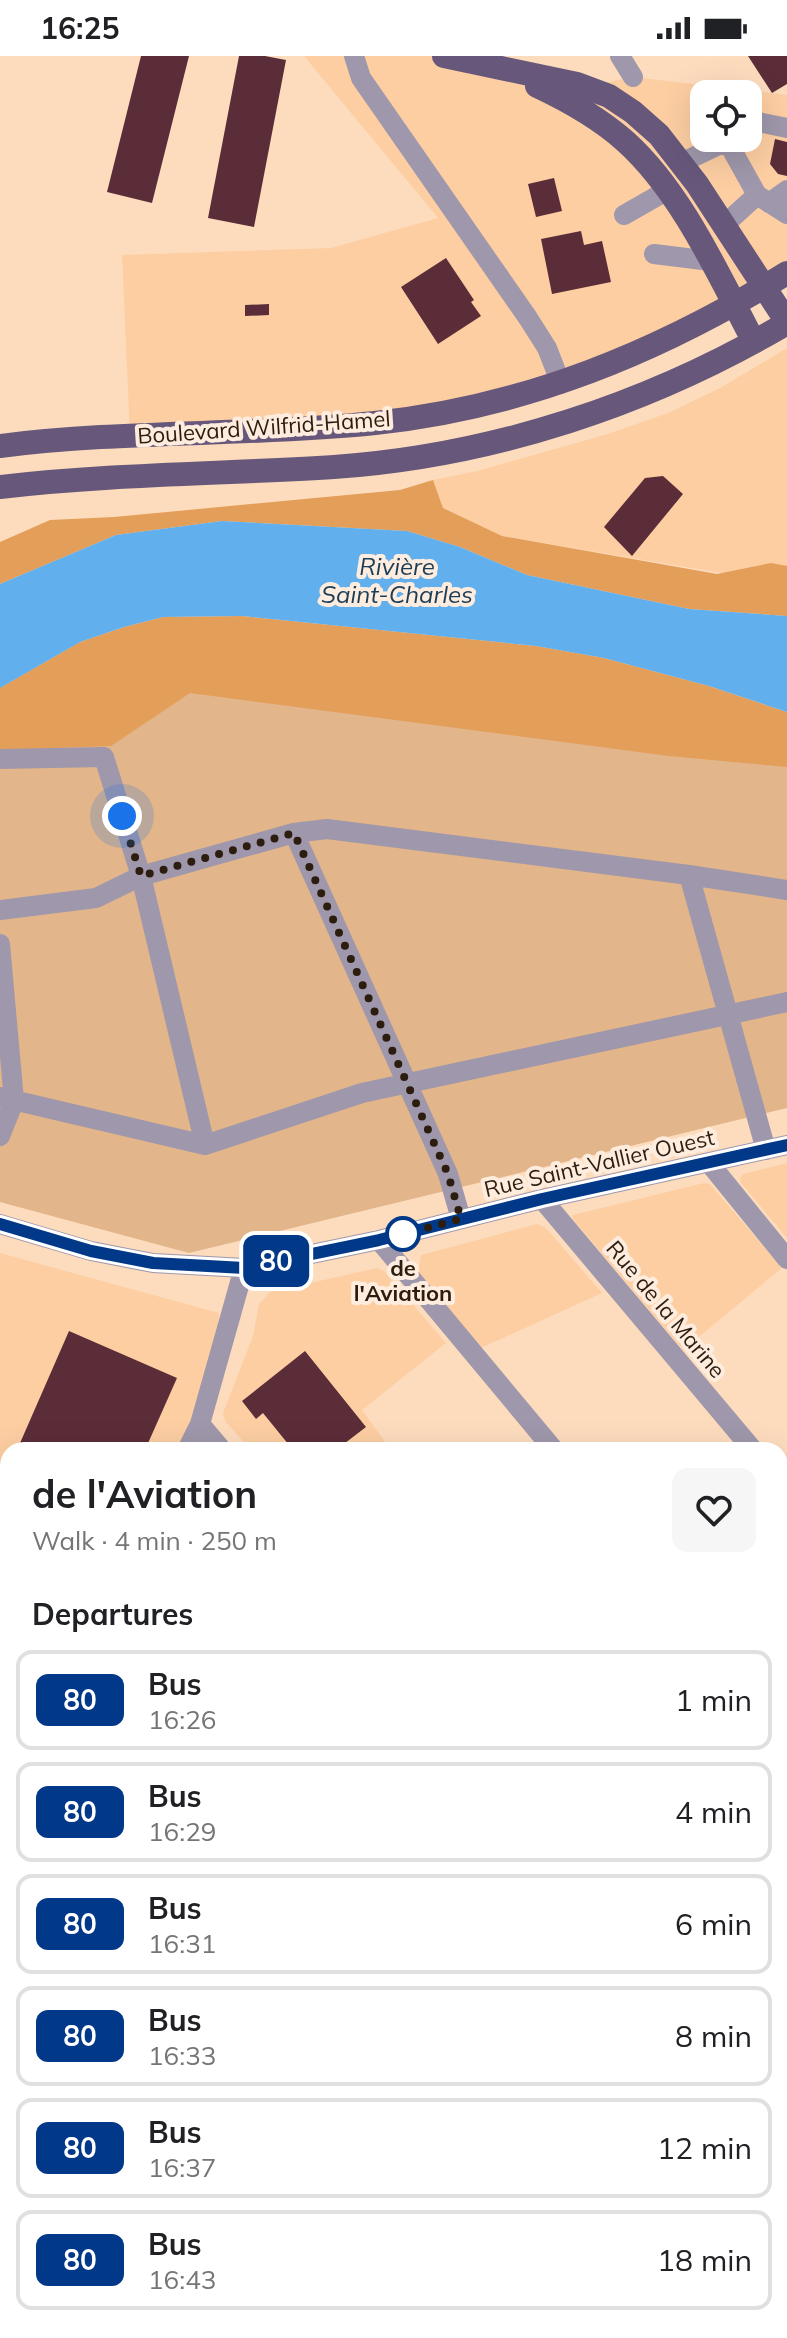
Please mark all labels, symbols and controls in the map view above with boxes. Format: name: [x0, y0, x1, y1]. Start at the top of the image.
text: 16:25: [40, 9, 119, 47]
map controls: [690, 80, 762, 152]
button: locate: [690, 80, 762, 152]
street label: Boulevard Wilfrid-Hamel: [137, 404, 391, 450]
water label: Rivière Saint-Charles: [321, 551, 473, 609]
your location: [102, 796, 142, 836]
street label: Rue Saint-Vallier Ouest: [481, 1123, 717, 1203]
marker: de l'Aviation: [386, 1217, 420, 1251]
line badge: 80: [240, 1235, 312, 1287]
street label: Rue de la Marine: [600, 1235, 732, 1383]
text: 80: [259, 1243, 293, 1278]
place label: de l'Aviation: [354, 1254, 452, 1307]
button: heart: [672, 1468, 756, 1552]
text: de l'Aviation: [32, 1470, 257, 1518]
text: Walk · 4 min · 250 m: [32, 1524, 277, 1557]
text: Departures: [32, 1595, 193, 1633]
text: Bus: [148, 1665, 202, 1703]
text: 1 min: [675, 1681, 752, 1719]
text: 80: [63, 1682, 97, 1717]
text: 16:26: [148, 1703, 216, 1736]
text: Bus: [148, 1777, 202, 1815]
text: 4 min: [675, 1793, 752, 1831]
text: 80: [63, 1794, 97, 1829]
text: 16:29: [148, 1815, 216, 1848]
text: Bus: [148, 1889, 202, 1927]
text: 6 min: [675, 1905, 752, 1943]
text: 80: [63, 1906, 97, 1941]
text: 16:31: [148, 1927, 216, 1960]
text: Bus: [148, 2001, 202, 2039]
text: 8 min: [675, 2017, 752, 2055]
text: 80: [63, 2018, 97, 2053]
text: 16:33: [148, 2039, 216, 2072]
text: Bus: [148, 2113, 202, 2151]
text: 12 min: [657, 2129, 752, 2167]
text: 80: [63, 2130, 97, 2165]
text: 16:37: [148, 2151, 216, 2184]
text: Bus: [148, 2225, 202, 2263]
text: 18 min: [657, 2241, 752, 2279]
text: 80: [63, 2242, 97, 2277]
text: 16:43: [148, 2263, 216, 2296]

